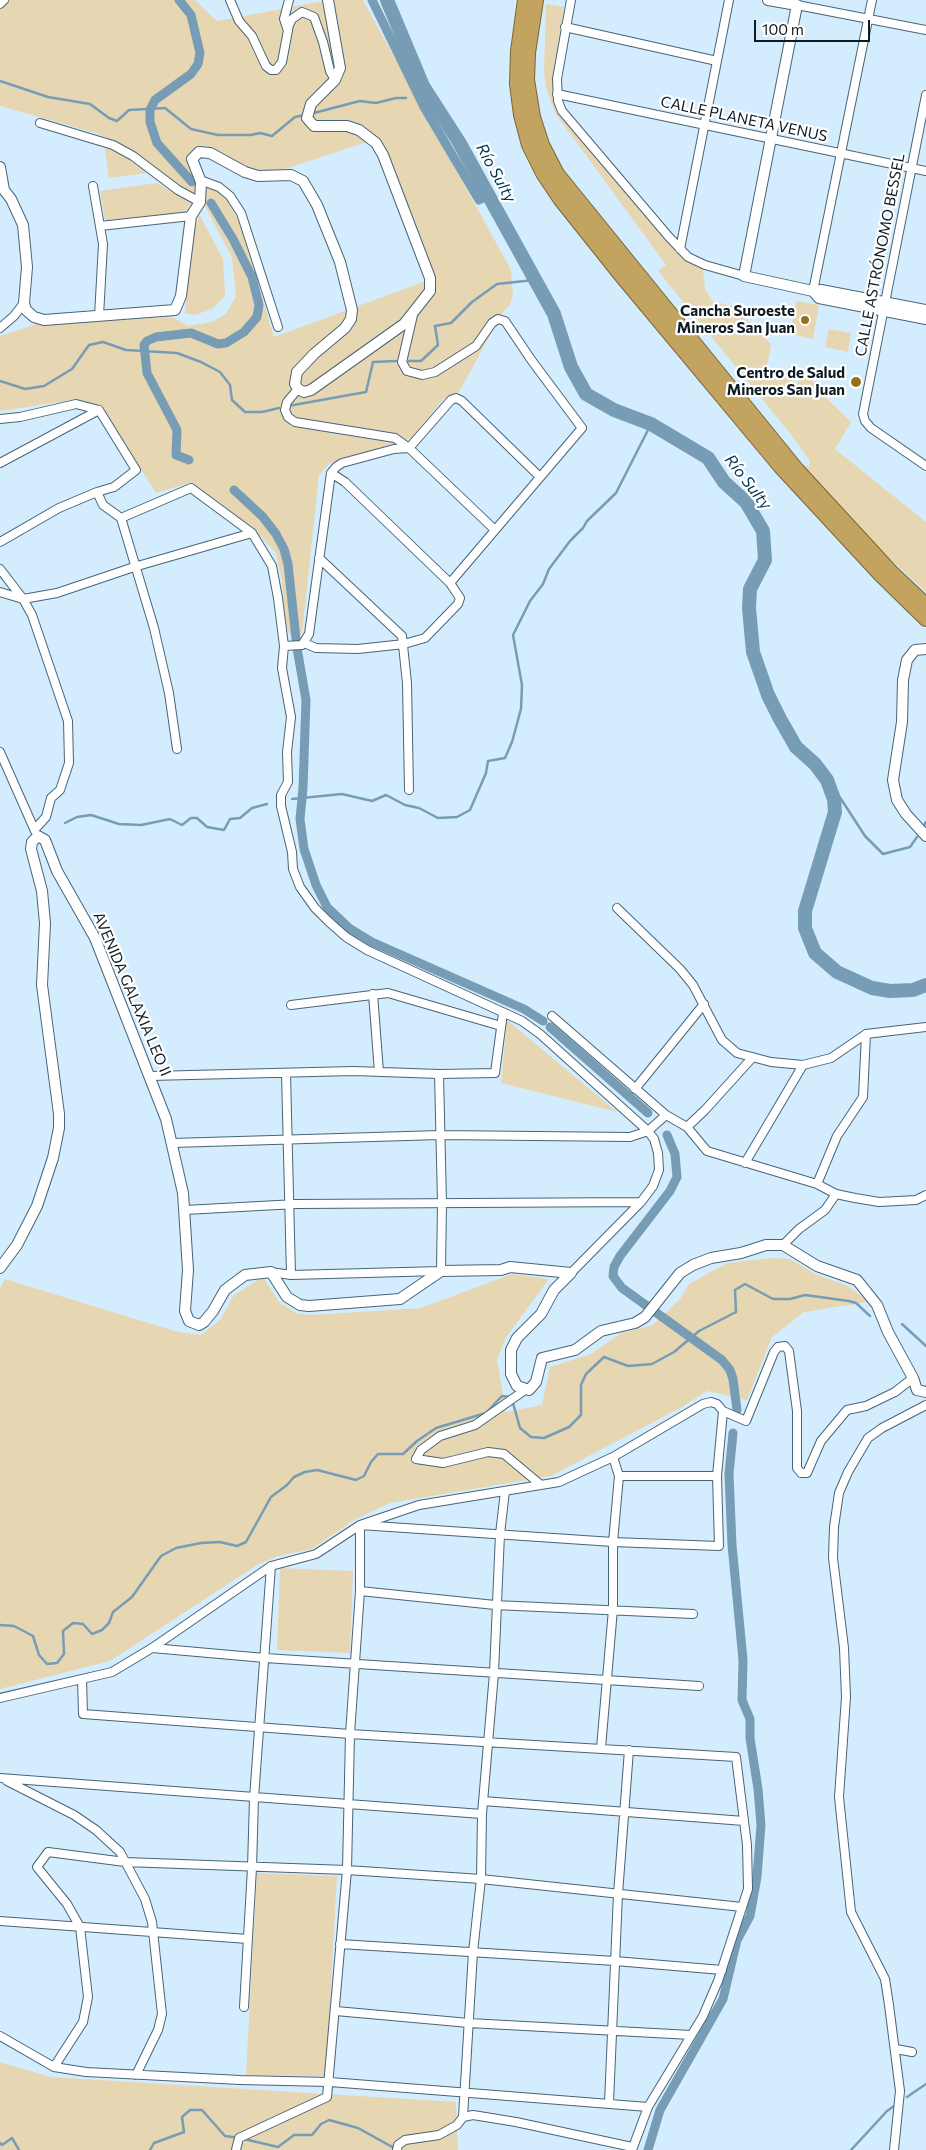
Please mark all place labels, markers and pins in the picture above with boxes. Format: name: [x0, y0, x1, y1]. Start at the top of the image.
place label: Cancha Suroeste Mineros San Juan: [677, 302, 795, 337]
marker: Cancha Suroeste Mineros San Juan: [799, 314, 811, 326]
place label: Centro de Salud Mineros San Juan: [727, 364, 845, 399]
marker: Centro de Salud Mineros San Juan: [849, 375, 863, 389]

